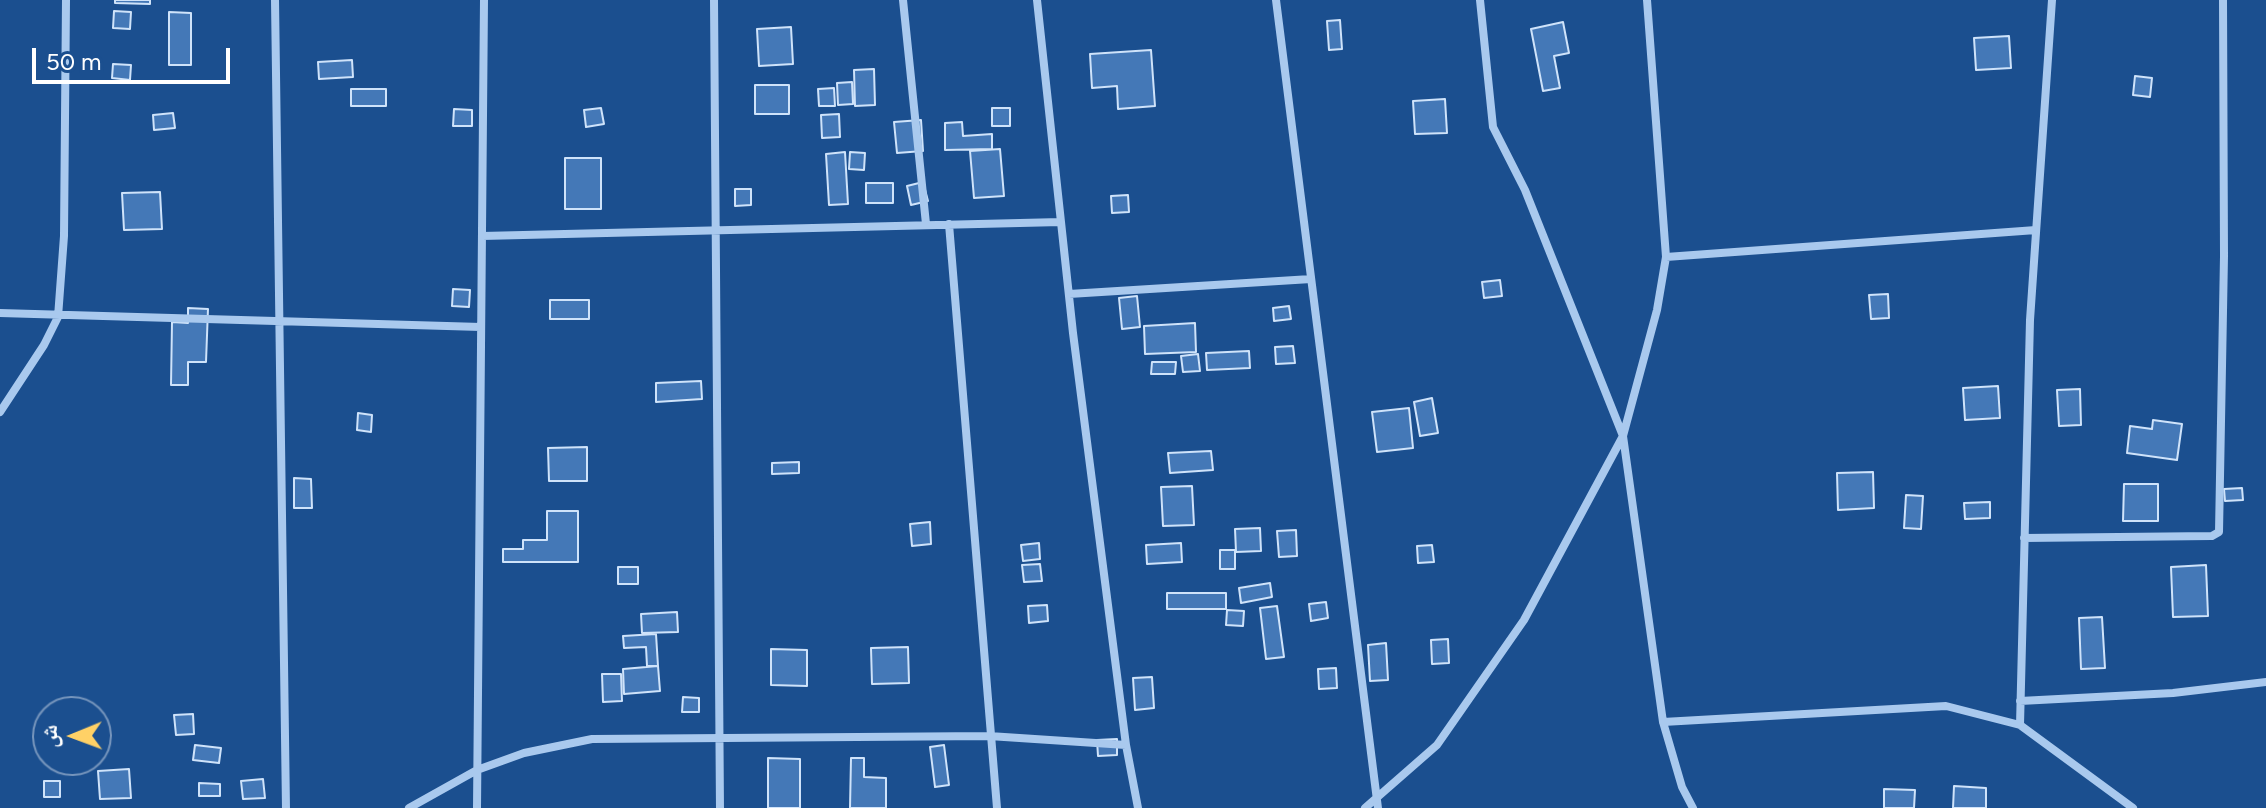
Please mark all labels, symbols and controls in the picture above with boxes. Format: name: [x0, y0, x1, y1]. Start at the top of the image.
scale bar: [36, 32, 234, 82]
text: 50 m: [46, 47, 102, 76]
north arrow: [32, 696, 112, 776]
text: ش: [36, 724, 63, 748]

